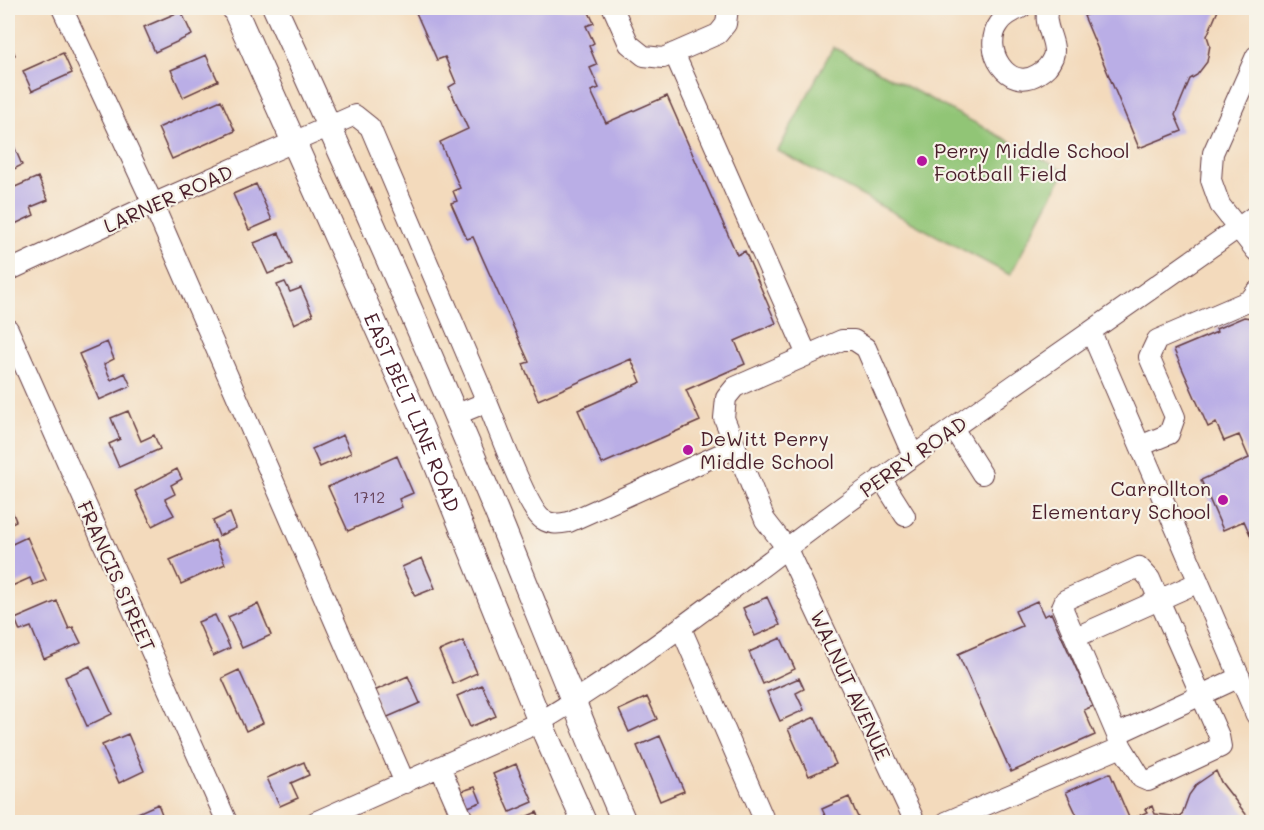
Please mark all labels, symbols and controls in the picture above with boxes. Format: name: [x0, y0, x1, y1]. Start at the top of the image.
place label: Perry Middle School Football Field: [934, 137, 1130, 186]
marker: Perry Middle School Football Field: [915, 154, 929, 168]
street label: LARNER ROAD: [99, 158, 237, 238]
street label: EAST BELT LINE ROAD: [359, 308, 467, 516]
street label: PERRY ROAD: [854, 409, 972, 503]
place label: DeWitt Perry Middle School: [700, 425, 834, 474]
marker: DeWitt Perry Middle School: [681, 443, 695, 457]
place label: Carrollton Elementary School: [1032, 475, 1211, 524]
house number: 1712: [353, 486, 385, 507]
marker: Carrollton Elementary School: [1216, 493, 1230, 507]
street label: FRANCIS STREET: [72, 496, 162, 656]
street label: WALNUT AVENUE: [805, 606, 897, 764]

